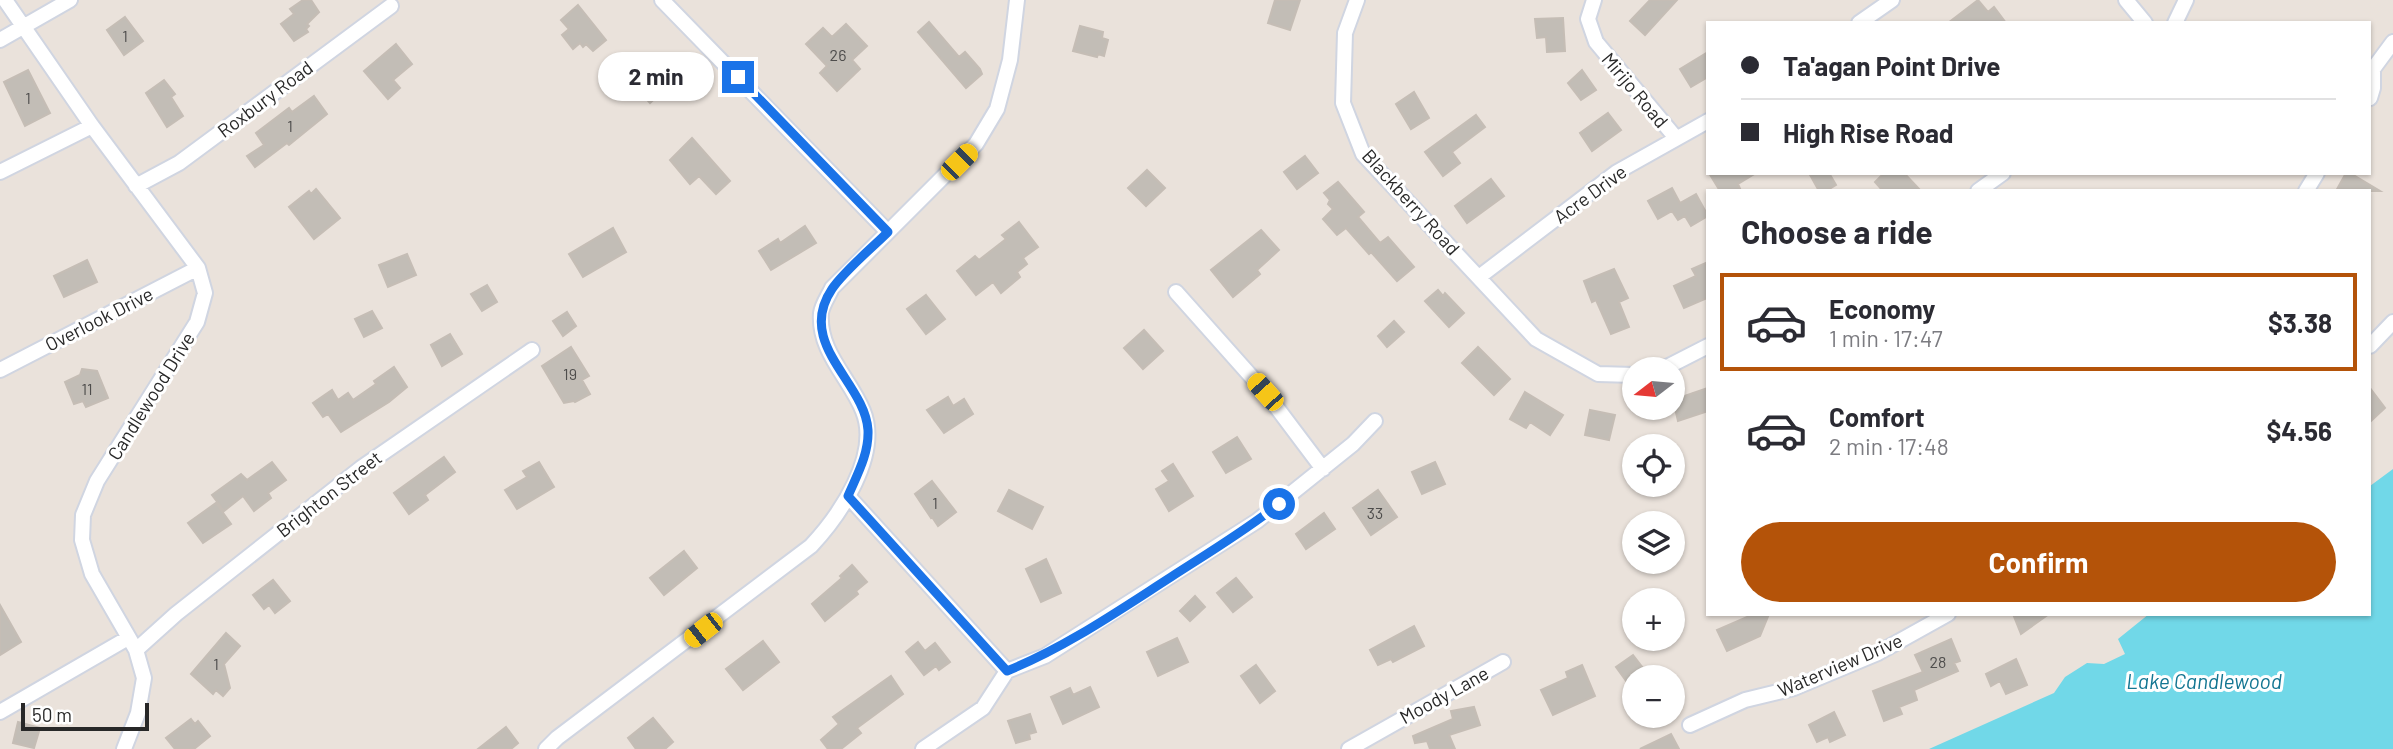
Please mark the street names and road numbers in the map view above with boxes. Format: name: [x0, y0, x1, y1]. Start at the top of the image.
street label: Mirijo Road: [1597, 47, 1673, 132]
street label: Roxbury Road: [213, 55, 317, 142]
street label: Blackberry Road: [1358, 144, 1465, 259]
street label: Acre Drive: [1549, 160, 1631, 228]
street label: Overlook Drive: [41, 281, 157, 356]
street label: Candlewood Drive: [102, 328, 199, 464]
street label: Brighton Street: [272, 445, 386, 542]
street label: Waterview Drive: [1774, 628, 1906, 701]
street label: Moody Lane: [1395, 661, 1492, 728]

